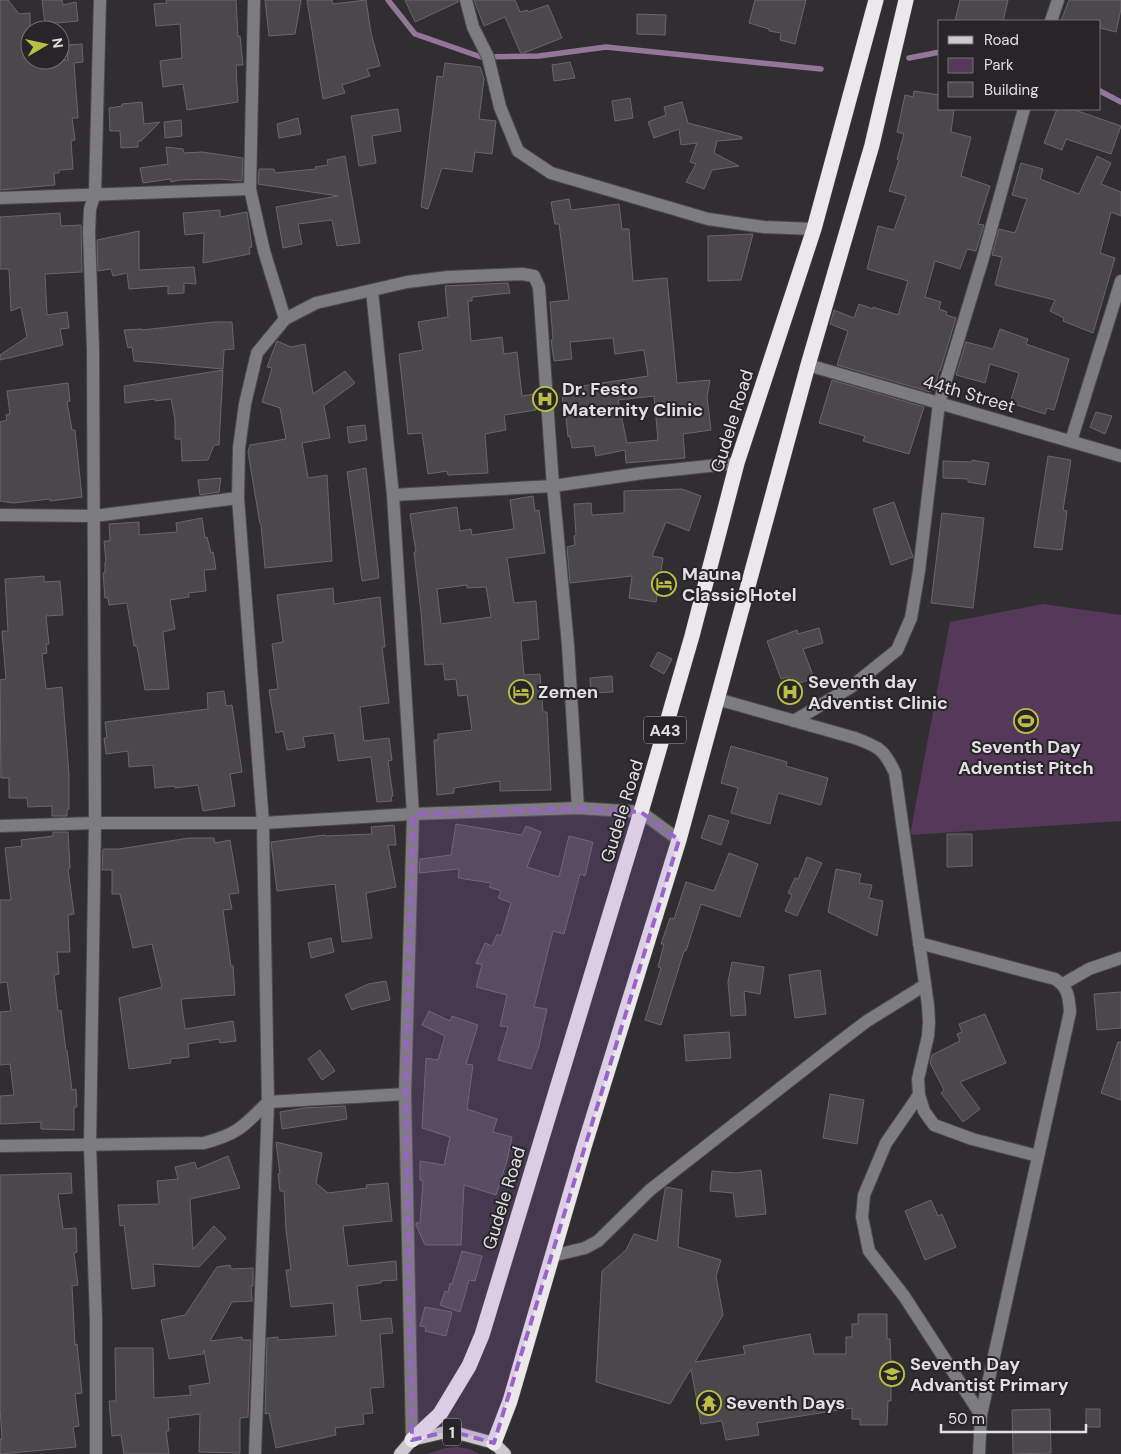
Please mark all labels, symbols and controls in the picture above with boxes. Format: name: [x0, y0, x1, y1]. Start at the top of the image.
north arrow: [20, 20, 70, 70]
legend: [938, 20, 1101, 110]
text: Road: [984, 30, 1019, 50]
text: N: [48, 37, 68, 49]
text: Park: [984, 55, 1014, 75]
text: Building: [984, 80, 1039, 100]
street label: Gudele Road: [705, 367, 759, 475]
street label: 44th Street: [920, 369, 1018, 419]
place label: Dr. Festo Maternity Clinic: [562, 377, 703, 422]
hospital icon: Dr. Festo Maternity Clinic: [532, 386, 558, 412]
place label: Mauna Classic Hotel: [682, 562, 797, 607]
hotel icon: Mauna Classic Hotel: [651, 571, 677, 597]
place label: Seventh day Adventist Clinic: [808, 670, 948, 715]
hotel icon: Zemen: [508, 679, 534, 705]
hospital icon: Seventh day Adventist Clinic: [777, 679, 803, 705]
place label: Zemen: [538, 680, 598, 704]
sports icon: Seventh Day Adventist Pitch: [1013, 708, 1039, 734]
road number: A43: [644, 716, 686, 744]
place label: Seventh Day Adventist Pitch: [958, 735, 1094, 780]
street label: Gudele Road: [595, 757, 649, 865]
street label: Gudele Road: [477, 1144, 531, 1252]
place label: Seventh Day Advantist Primary: [910, 1352, 1069, 1397]
school or university icon: Seventh Day Advantist Primary: [879, 1361, 905, 1387]
temple icon: Seventh Days: [696, 1390, 722, 1416]
place label: Seventh Days: [726, 1391, 845, 1415]
scale bar: [941, 1402, 1086, 1434]
text: 50 m: [948, 1409, 985, 1429]
road number: 1: [443, 1418, 461, 1445]

